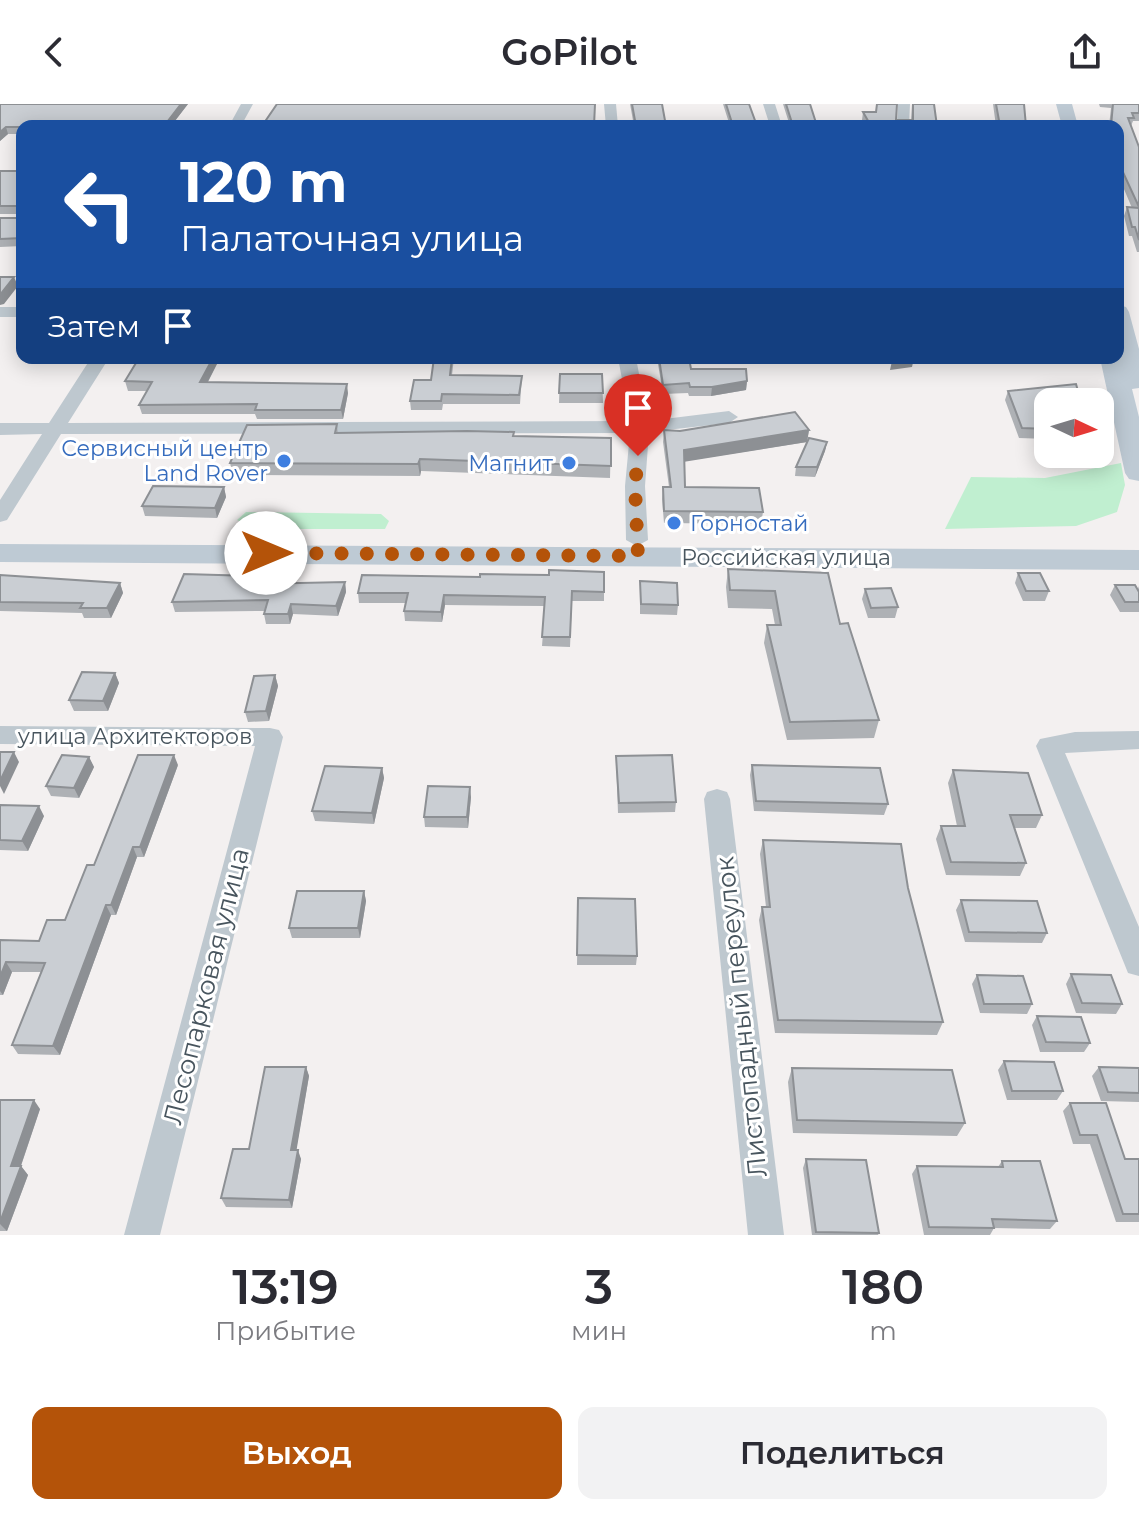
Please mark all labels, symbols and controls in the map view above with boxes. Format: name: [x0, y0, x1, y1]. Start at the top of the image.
icon: back: [32, 30, 76, 74]
text: GoPilot: [501, 30, 638, 74]
icon: share: [1063, 30, 1107, 74]
text: 120 m: [180, 148, 348, 216]
icon: left: [48, 152, 152, 256]
text: Палаточная улица: [180, 216, 524, 260]
icon: arrive: [156, 304, 200, 348]
text: Затем: [48, 308, 140, 345]
pin: [604, 374, 672, 456]
icon: arrive: [616, 386, 660, 430]
north arrow: [1034, 388, 1114, 468]
map controls: [1034, 388, 1114, 468]
place label: Сервисный центр Land Rover: [61, 435, 268, 487]
place label: Магнит: [468, 450, 554, 477]
marker: Сервисный центр Land Rover: [275, 452, 293, 470]
marker: Магнит: [560, 454, 578, 472]
place label: Горностай: [690, 510, 808, 537]
position arrow: [224, 511, 308, 595]
marker: Горностай: [665, 514, 683, 532]
street label: Российская улица: [681, 544, 891, 571]
street label: улица Архитекторов: [17, 723, 252, 750]
street label: Лесопарковая улица: [156, 844, 256, 1128]
street label: Листопадный переулок: [708, 855, 774, 1179]
text: 13:19: [232, 1258, 339, 1316]
text: 3: [585, 1258, 613, 1316]
text: 180: [842, 1258, 924, 1316]
text: Прибытие: [215, 1315, 356, 1347]
text: мин: [571, 1315, 627, 1347]
text: m: [869, 1315, 897, 1347]
button: Выход: [32, 1407, 562, 1499]
button: Поделиться: [578, 1407, 1107, 1499]

